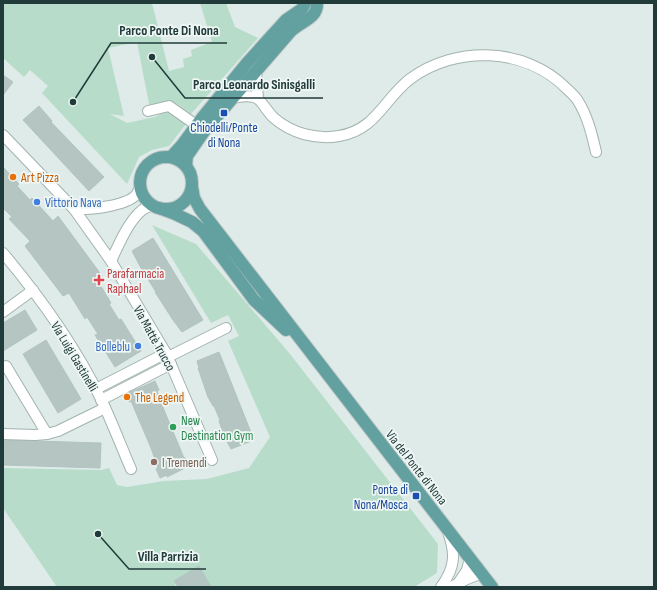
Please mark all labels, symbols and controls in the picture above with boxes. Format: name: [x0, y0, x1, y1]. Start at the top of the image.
callout: Parco Ponte Di Nona: [111, 17, 227, 43]
text: Parco Ponte Di Nona: [119, 22, 219, 39]
callout: Parco Leonardo Sinisgalli: [185, 72, 323, 98]
text: Parco Leonardo Sinisgalli: [193, 76, 315, 93]
marker: Chiodelli/Ponte di Nona: [219, 108, 229, 118]
place label: Chiodelli/Ponte di Nona: [190, 120, 258, 151]
place label: Art Pizza: [20, 170, 59, 186]
marker: Art Pizza: [8, 172, 18, 182]
place label: Vittorio Nava: [45, 195, 101, 211]
marker: Vittorio Nava: [32, 197, 42, 207]
place label: Parafarmacia Raphael: [107, 266, 164, 297]
marker: Parafarmacia Raphael: [94, 275, 104, 285]
street label: Via Mattè Trucco: [130, 303, 179, 374]
street label: Via Luigi Gastinelli: [47, 319, 101, 394]
place label: Bolleblu: [96, 339, 130, 355]
marker: Bolleblu: [133, 341, 143, 351]
place label: The Legend: [135, 390, 184, 406]
marker: The Legend: [122, 392, 132, 402]
place label: New Destination Gym: [181, 413, 253, 444]
marker: New Destination Gym: [168, 422, 178, 432]
street label: Via del Ponte di Nona: [382, 427, 450, 508]
place label: I Tremendi: [162, 455, 207, 471]
marker: I Tremendi: [149, 457, 159, 467]
place label: Ponte di Nona/Mosca: [354, 482, 408, 513]
marker: Ponte di Nona/Mosca: [411, 491, 421, 501]
callout: Villa Parrizia: [129, 543, 206, 569]
text: Villa Parrizia: [138, 548, 199, 565]

